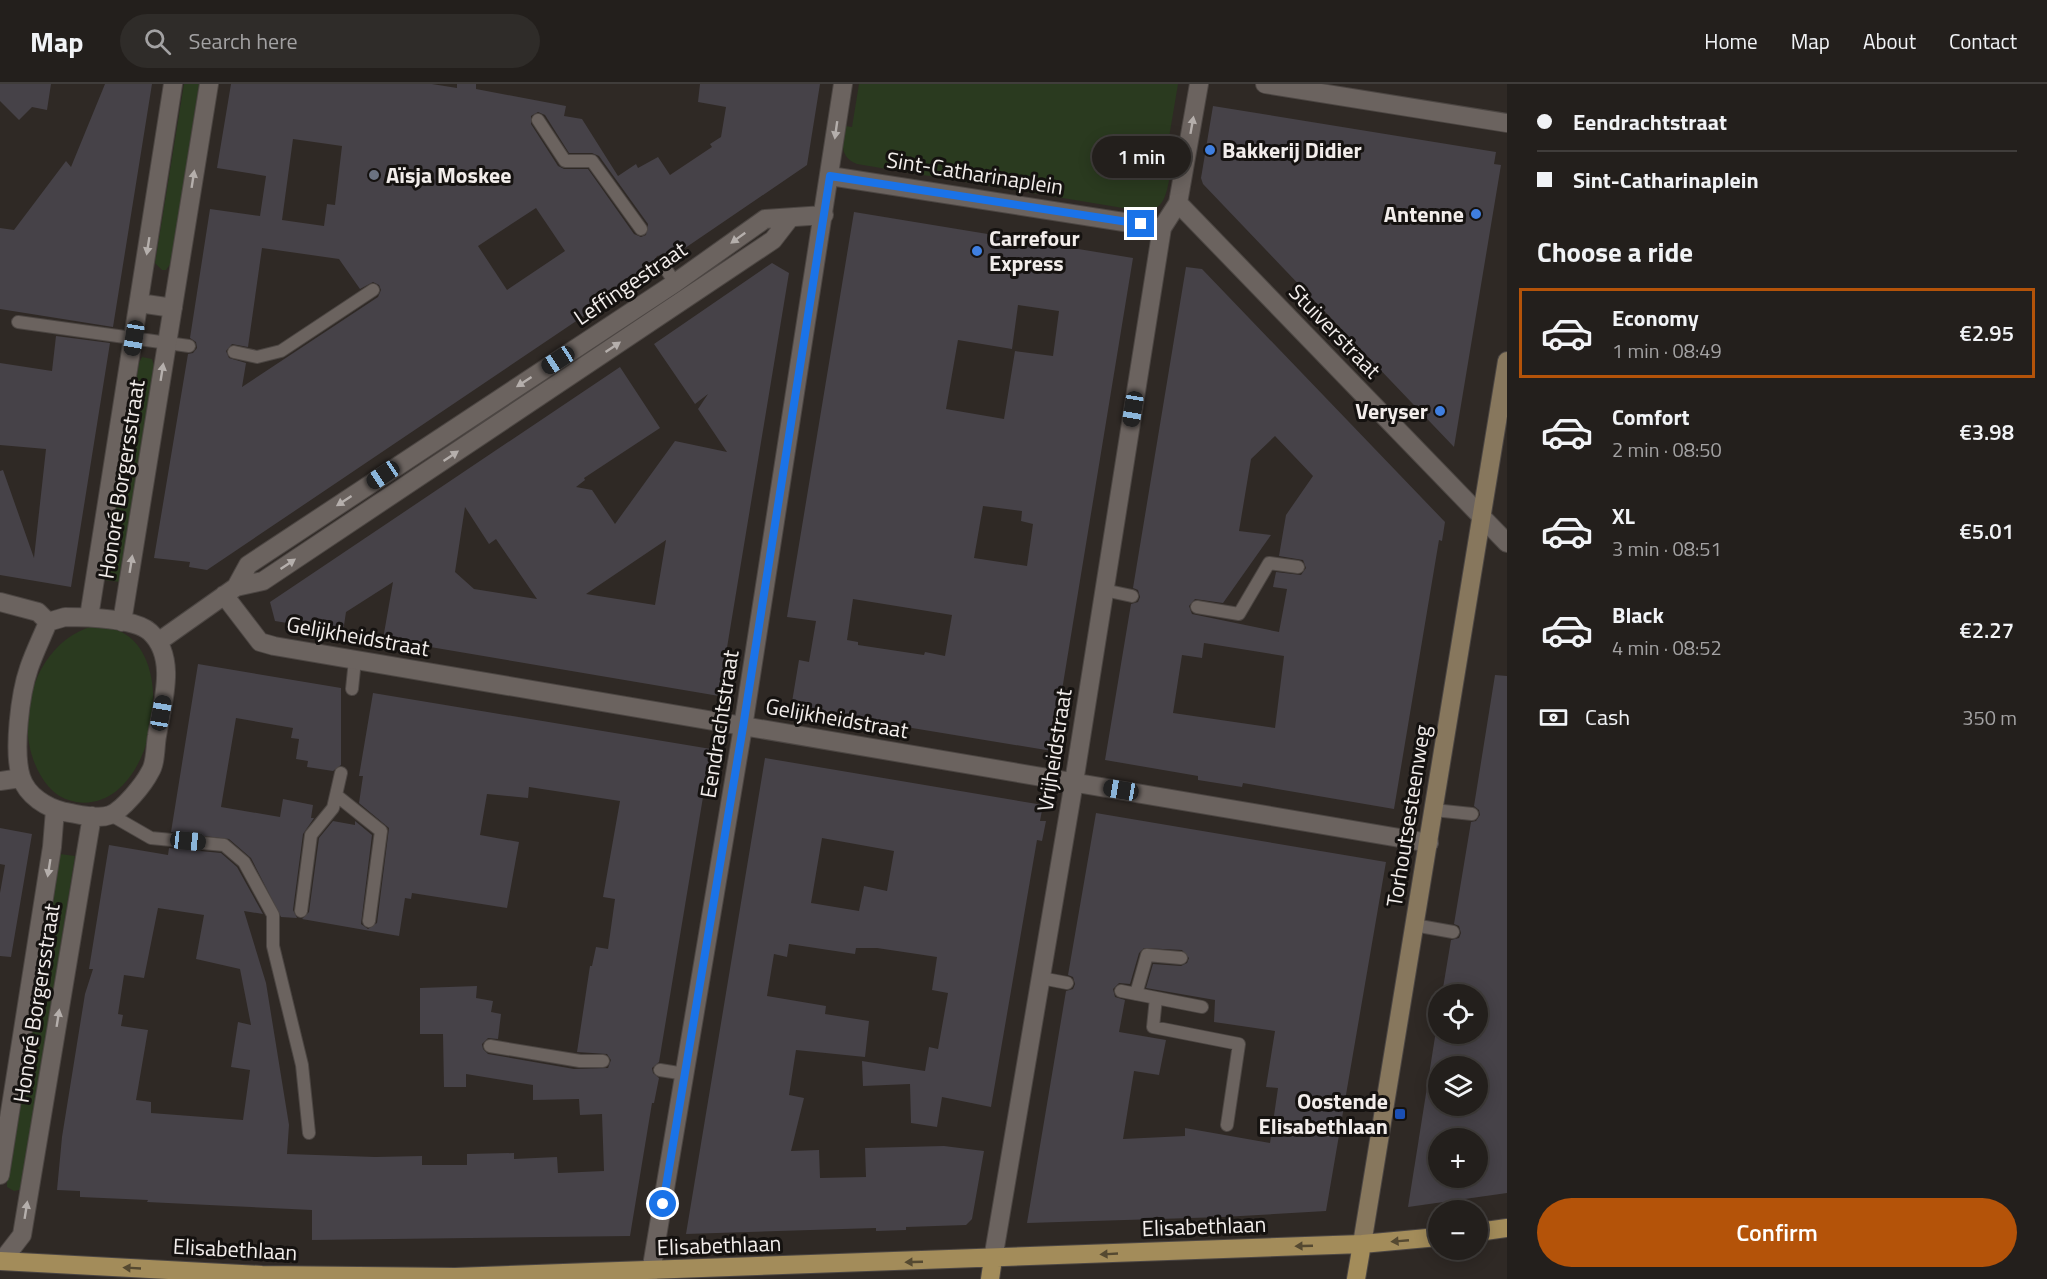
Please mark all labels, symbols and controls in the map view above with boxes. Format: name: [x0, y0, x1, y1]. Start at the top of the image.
search box: [120, 14, 540, 68]
text: Map: [30, 20, 84, 63]
text: Search here: [189, 24, 298, 58]
icon: search: [141, 25, 174, 58]
text: Home: [1704, 25, 1758, 57]
text: Map: [1791, 25, 1830, 57]
text: About: [1863, 25, 1916, 57]
text: Contact: [1949, 25, 2017, 57]
text: Eendrachtstraat: [1573, 105, 1727, 139]
one-way arrow: [1188, 115, 1197, 134]
one-way arrow: [832, 120, 841, 139]
place label: Bakkerij Didier: [1222, 133, 1362, 167]
callout: 1 min: [1092, 137, 1190, 179]
text: 1 min: [1117, 141, 1166, 172]
street label: Sint-Catharinaplein: [884, 142, 1066, 204]
marker: Bakkerij Didier: [1203, 143, 1217, 157]
place label: Aïsja Moskee: [386, 158, 512, 192]
text: Sint-Catharinaplein: [1573, 163, 1759, 197]
marker: Aïsja Moskee: [367, 168, 381, 182]
one-way arrow: [189, 170, 198, 189]
place label: Antenne: [1384, 197, 1464, 231]
marker: Antenne: [1469, 207, 1483, 221]
route end: [1127, 210, 1154, 237]
place label: Carrefour Express: [989, 221, 1080, 280]
text: Choose a ride: [1537, 231, 1693, 272]
street label: Leffingestraat: [566, 232, 694, 334]
one-way arrow: [730, 232, 746, 243]
one-way arrow: [143, 236, 152, 255]
marker: Carrefour Express: [970, 244, 984, 258]
street label: Stuiverstraat: [1281, 276, 1389, 386]
text: Economy: [1612, 301, 1699, 335]
icon: car: [1540, 306, 1594, 360]
text: €2.95: [1959, 316, 2014, 350]
car: [122, 319, 146, 357]
text: 1 min · 08:49: [1612, 335, 1722, 366]
one-way arrow: [604, 341, 620, 353]
car: [538, 343, 578, 377]
one-way arrow: [158, 362, 167, 381]
one-way arrow: [516, 376, 532, 387]
street label: Honoré Borgersstraat: [88, 377, 154, 581]
car: [1121, 390, 1145, 428]
place label: Veryser: [1355, 394, 1428, 428]
text: Comfort: [1612, 400, 1690, 434]
marker: Veryser: [1433, 404, 1447, 418]
icon: car: [1540, 405, 1594, 459]
text: €3.98: [1959, 415, 2014, 449]
text: 2 min · 08:50: [1612, 434, 1722, 465]
one-way arrow: [442, 450, 459, 461]
car: [363, 457, 403, 493]
one-way arrow: [336, 495, 352, 506]
text: XL: [1612, 499, 1635, 533]
icon: car: [1540, 504, 1594, 558]
text: €5.01: [1959, 514, 2014, 548]
text: 3 min · 08:51: [1612, 533, 1722, 564]
one-way arrow: [127, 555, 136, 574]
one-way arrow: [280, 558, 296, 570]
text: Black: [1612, 598, 1664, 632]
icon: car: [1540, 603, 1594, 657]
street label: Gelijkheidstraat: [284, 607, 432, 665]
text: €2.27: [1959, 613, 2014, 647]
text: 4 min · 08:52: [1612, 632, 1722, 663]
street label: Eendrachtstraat: [691, 647, 748, 801]
street label: Vrijheidstraat: [1027, 686, 1081, 814]
street label: Gelijkheidstraat: [763, 689, 911, 747]
car: [149, 694, 173, 732]
text: Cash: [1585, 700, 1630, 734]
icon: cash: [1537, 701, 1570, 734]
text: 350 m: [1962, 702, 2017, 733]
street label: Torhoutsesteenweg: [1377, 723, 1439, 909]
car: [1102, 778, 1140, 802]
car: [169, 830, 207, 852]
one-way arrow: [44, 859, 53, 878]
street label: Honoré Borgersstraat: [3, 901, 69, 1105]
map controls: [1428, 984, 1488, 1260]
button: locate: [1428, 984, 1488, 1044]
one-way arrow: [54, 1008, 63, 1027]
button: layers: [1428, 1056, 1488, 1116]
place label: Oostende Elisabethlaan: [1259, 1084, 1388, 1143]
marker: Oostende Elisabethlaan: [1393, 1107, 1407, 1121]
button: +: [1428, 1128, 1488, 1188]
route start: [649, 1190, 676, 1217]
button: Confirm: [1537, 1198, 2017, 1267]
button: −: [1428, 1200, 1488, 1260]
one-way arrow: [22, 1201, 31, 1220]
street label: Elisabethlaan: [1141, 1207, 1267, 1245]
street label: Elisabethlaan: [656, 1226, 782, 1264]
street label: Elisabethlaan: [172, 1229, 298, 1269]
one-way arrow: [1391, 1236, 1410, 1246]
one-way arrow: [1294, 1241, 1313, 1251]
one-way arrow: [1099, 1249, 1118, 1259]
one-way arrow: [905, 1257, 924, 1267]
one-way arrow: [122, 1263, 141, 1272]

